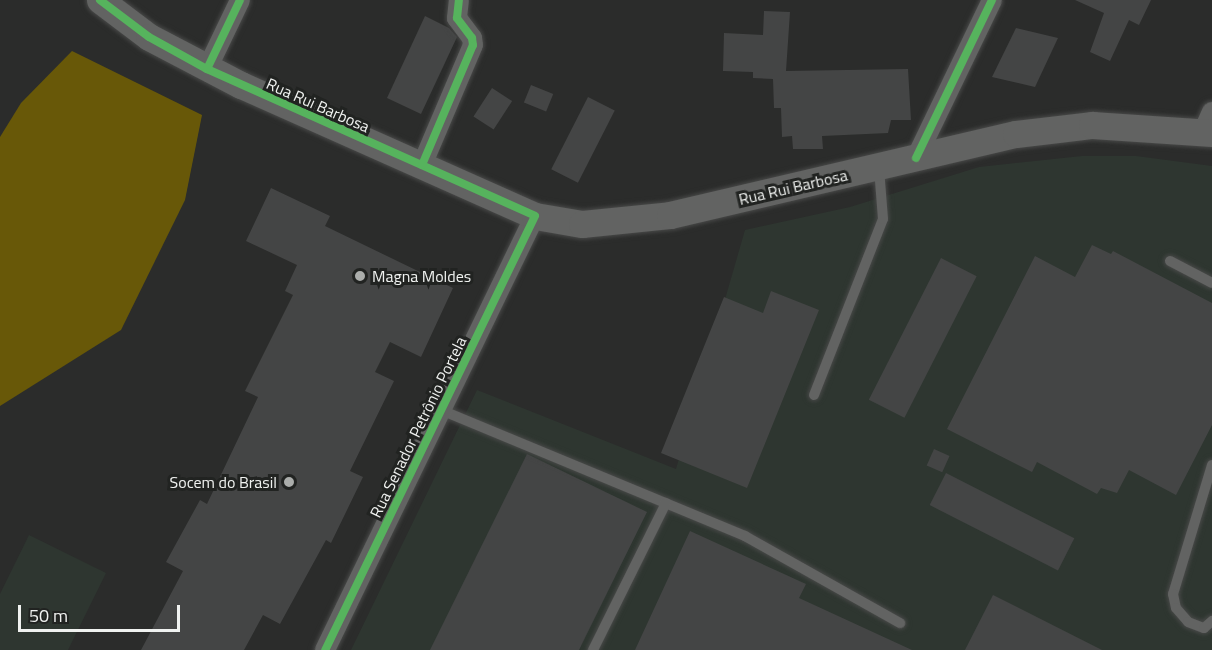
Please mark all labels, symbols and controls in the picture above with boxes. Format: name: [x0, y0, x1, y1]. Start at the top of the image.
street label: Rua Rui Barbosa: [263, 74, 373, 136]
street label: Rua Rui Barbosa: [737, 165, 849, 209]
place label: Magna Moldes: [372, 266, 471, 286]
marker: Magna Moldes: [353, 269, 367, 283]
street label: Rua Senador Petrônio Portela: [366, 333, 470, 521]
place label: Socem do Brasil: [170, 472, 277, 492]
marker: Socem do Brasil: [282, 475, 296, 489]
scale bar: [21, 593, 183, 631]
text: 50 m: [29, 602, 68, 629]

